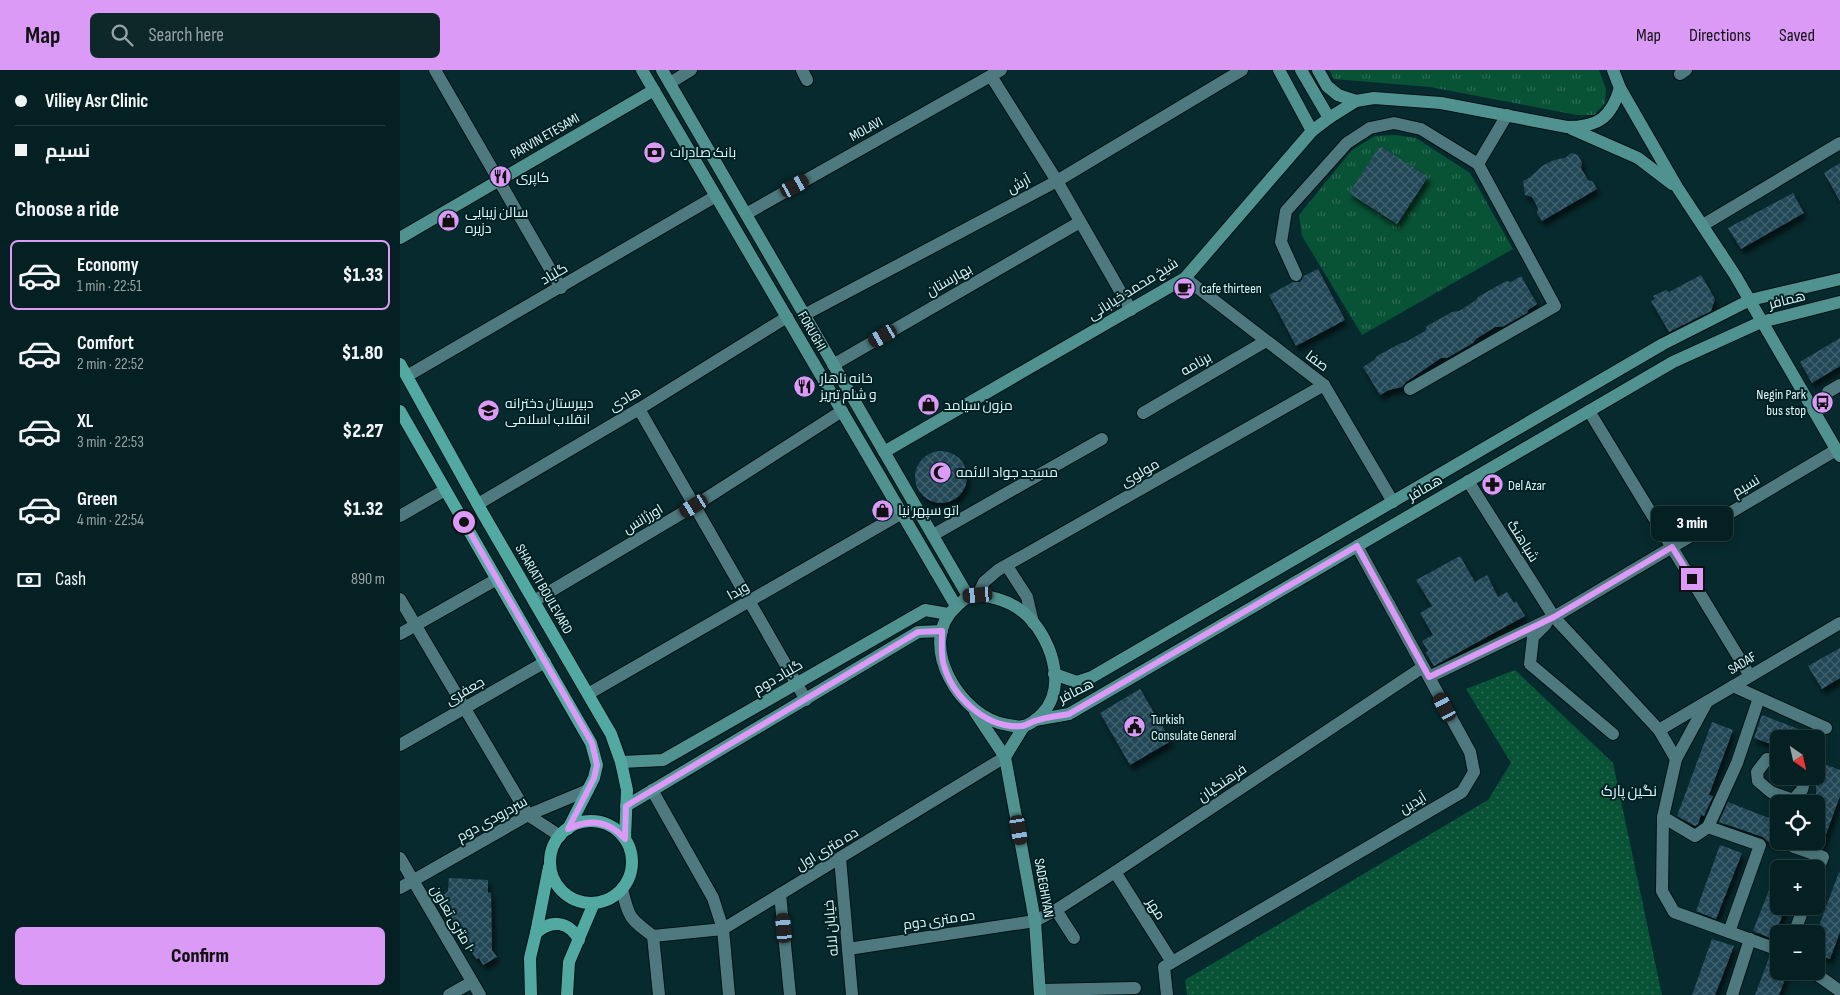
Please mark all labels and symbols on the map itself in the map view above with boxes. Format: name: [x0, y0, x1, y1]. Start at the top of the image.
street label: PARVIN ETESAMI: [507, 109, 583, 163]
street label: MOLAVI: [846, 113, 886, 145]
bank icon: بانک صادرات: [642, 140, 666, 164]
place label: بانک صادرات: [670, 144, 736, 161]
restaurant icon: کاپری: [488, 165, 512, 189]
place label: کاپری: [516, 169, 549, 187]
street label: آرش: [1004, 171, 1034, 197]
car: [778, 172, 811, 200]
place label: سالن زیبایی دزیره: [465, 204, 528, 237]
shop icon: سالن زیبایی دزیره: [437, 208, 461, 232]
street label: شیخ محمد خیابانی: [1085, 254, 1181, 324]
street label: گلباد: [537, 259, 571, 289]
street label: بهارستان: [923, 260, 975, 300]
cafe icon: cafe thirteen: [1173, 276, 1197, 300]
place label: cafe thirteen: [1201, 280, 1262, 297]
street label: همافر: [1766, 287, 1807, 313]
street label: FORUGHI: [794, 308, 830, 354]
car: [866, 322, 899, 350]
street label: صفا: [1302, 347, 1332, 375]
street label: برنامه: [1178, 348, 1214, 380]
place label: خانه ناهار و شام تبریز: [819, 370, 877, 404]
restaurant icon: خانه ناهار و شام تبریز: [792, 374, 816, 398]
street label: هادی: [606, 383, 644, 415]
place label: Negin Park bus stop: [1756, 386, 1807, 419]
bus stop icon: Negin Park bus stop: [1810, 390, 1834, 414]
shop icon: مزون سیامد: [916, 393, 940, 417]
place label: دبیرستان دخترانه انقلاب اسلامی: [505, 395, 594, 428]
place label: مزون سیامد: [944, 397, 1013, 414]
school or university icon: دبیرستان دخترانه انقلاب اسلامی: [477, 399, 501, 423]
street label: مولوی: [1118, 455, 1162, 491]
mosque icon: مسجد جواد الائمه: [928, 460, 952, 484]
place label: مسجد جواد الائمه: [956, 464, 1058, 481]
street label: همافر: [1404, 471, 1445, 505]
street label: نسیم: [1729, 471, 1763, 502]
pharmacy icon: Del Azar: [1480, 473, 1504, 497]
place label: Del Azar: [1508, 477, 1546, 494]
car: [677, 492, 710, 520]
shop icon: اتو سپهر نیا: [870, 498, 894, 522]
street label: اورژانس: [620, 500, 666, 538]
place label: اتو سپهر نیا: [898, 502, 959, 520]
callout: 3 min: [1651, 506, 1733, 542]
route start: [453, 511, 475, 533]
street label: شباهنگ: [1503, 517, 1543, 565]
street label: SHARIATI BOULEVARD: [511, 541, 577, 637]
route end: [1681, 568, 1703, 590]
street label: ویدا: [724, 578, 752, 604]
car: [962, 586, 993, 604]
street label: SADAF: [1725, 648, 1760, 678]
street label: گلباد دوم: [750, 656, 806, 699]
street label: جعفری: [442, 673, 488, 709]
street label: همافر: [1055, 675, 1097, 708]
car: [1431, 690, 1458, 724]
place label: Turkish Consulate General: [1151, 711, 1236, 744]
public building icon: Turkish Consulate General: [1123, 715, 1147, 739]
north arrow: [1770, 730, 1825, 785]
street label: فرهنگیان: [1194, 760, 1250, 806]
district label: نگین پارک: [1601, 782, 1657, 801]
street label: آیدین: [1396, 788, 1430, 818]
street label: سردرودی دوم: [454, 793, 531, 846]
car: [1009, 814, 1028, 846]
street label: ده متری اول: [793, 824, 861, 874]
street label: SADEGHIYAN: [1030, 857, 1058, 919]
street label: ١٠ متری تعاون: [427, 882, 479, 956]
street label: مهر: [1142, 894, 1169, 923]
street label: خیابان لاله: [820, 899, 842, 957]
street label: ده متری دوم: [902, 907, 976, 934]
car: [775, 912, 792, 944]

